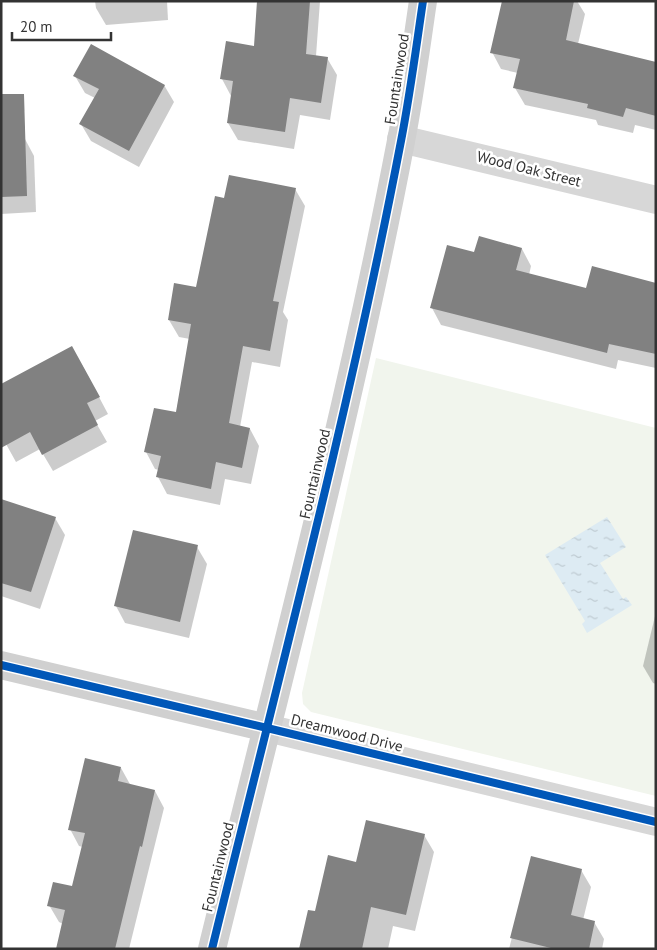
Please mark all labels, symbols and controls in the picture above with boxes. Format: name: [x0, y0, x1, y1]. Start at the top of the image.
scale bar: [12, 10, 111, 42]
text: 20 m: [20, 17, 53, 36]
street label: Fountainwood: [380, 32, 413, 126]
street label: Wood Oak Street: [475, 146, 583, 191]
street label: Fountainwood: [295, 427, 334, 521]
street label: Dreamwood Drive: [289, 709, 405, 756]
street label: Fountainwood: [197, 820, 238, 914]

